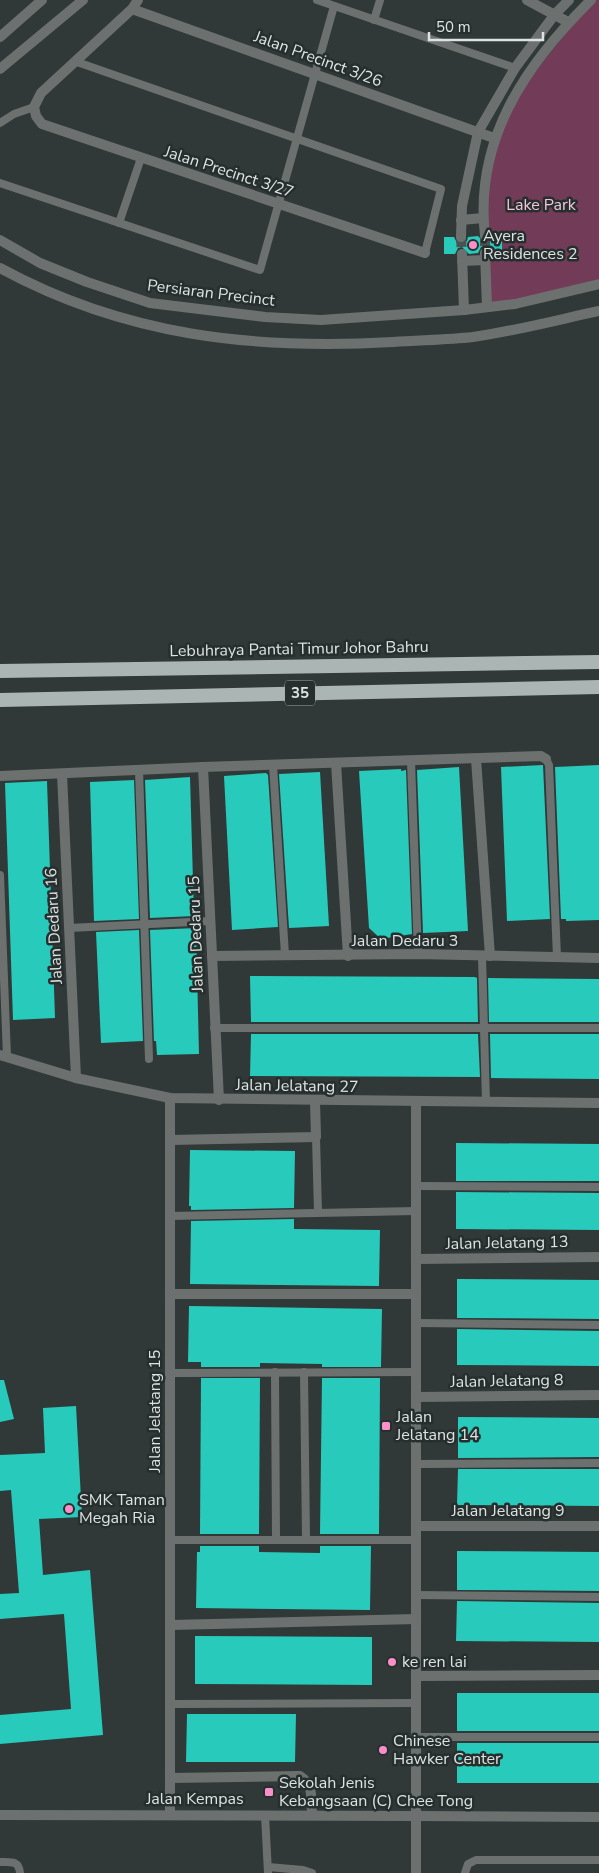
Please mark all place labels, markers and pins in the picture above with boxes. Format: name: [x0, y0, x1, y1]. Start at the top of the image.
place label: Ayera Residences 2: [483, 225, 578, 265]
marker: Ayera Residences 2: [467, 239, 479, 251]
place label: Jalan Jelatang 14: [395, 1406, 479, 1446]
marker: Jalan Jelatang 14: [380, 1420, 392, 1432]
place label: SMK Taman Megah Ria: [79, 1489, 165, 1529]
marker: SMK Taman Megah Ria: [63, 1503, 75, 1515]
place label: ke ren lai: [402, 1651, 467, 1673]
marker: ke ren lai: [386, 1656, 398, 1668]
place label: Chinese Hawker Center: [393, 1730, 501, 1770]
marker: Chinese Hawker Center: [377, 1744, 389, 1756]
place label: Sekolah Jenis Kebangsaan (C) Chee Tong: [279, 1772, 473, 1812]
marker: Sekolah Jenis Kebangsaan (C) Chee Tong: [263, 1786, 275, 1798]

